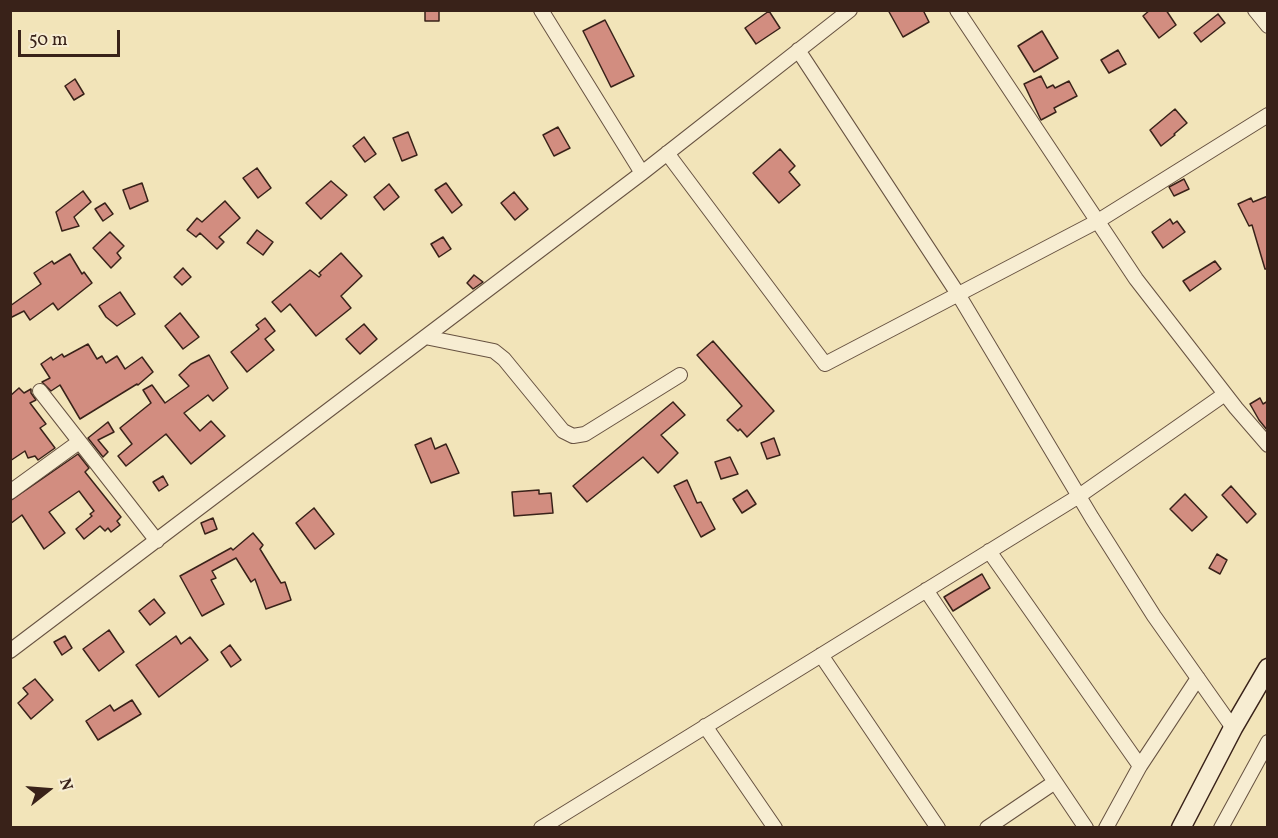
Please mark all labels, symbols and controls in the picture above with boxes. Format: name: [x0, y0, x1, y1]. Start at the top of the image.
scale bar: [21, 18, 123, 56]
text: 50 m: [29, 28, 68, 53]
north arrow: [18, 760, 78, 820]
text: N: [53, 776, 77, 794]

